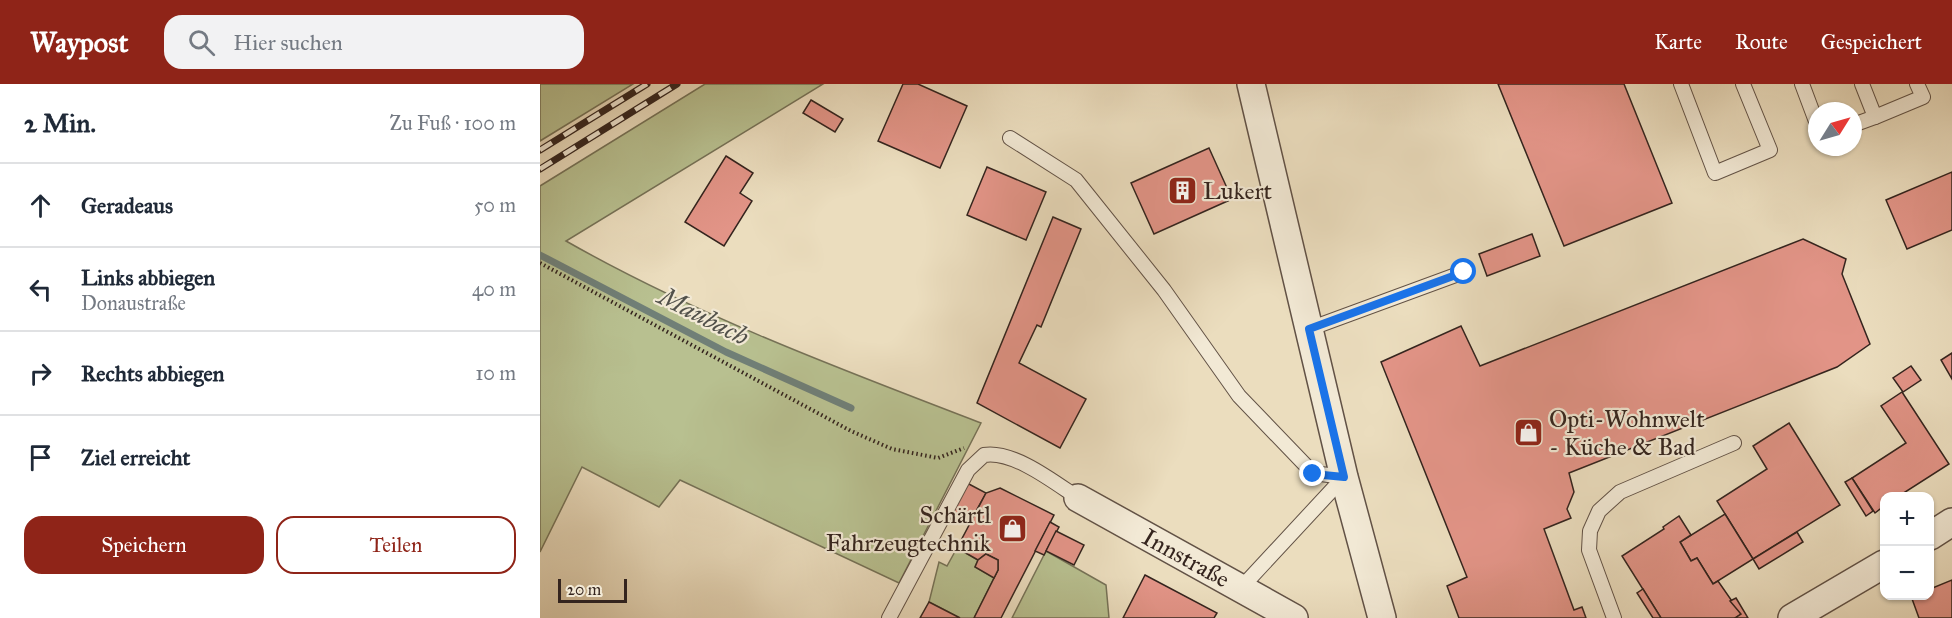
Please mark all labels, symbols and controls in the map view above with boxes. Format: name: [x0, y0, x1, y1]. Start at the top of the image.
search box: [164, 15, 584, 69]
text: Waypost: [30, 25, 128, 60]
icon: search: [185, 26, 218, 59]
text: Hier suchen: [233, 29, 343, 56]
text: Karte: [1654, 29, 1702, 55]
text: Route: [1735, 29, 1788, 55]
text: Gespeichert: [1821, 29, 1922, 55]
north arrow: [1808, 102, 1862, 156]
text: 2 Min.: [24, 107, 96, 139]
text: Zu Fuß · 100 m: [389, 111, 516, 135]
building icon: Lukert: [1166, 175, 1198, 207]
place label: Lukert: [1203, 176, 1272, 206]
icon: ahead: [24, 189, 57, 222]
text: Geradeaus: [81, 192, 173, 219]
text: 50 m: [474, 193, 516, 217]
route start: [1450, 258, 1476, 284]
text: Links abbiegen: [81, 264, 215, 291]
icon: left: [24, 273, 57, 306]
text: 40 m: [472, 277, 516, 301]
water label: Maubach: [651, 278, 755, 352]
text: Donaustraße: [81, 291, 186, 315]
icon: right: [24, 357, 57, 390]
text: Rechts abbiegen: [81, 360, 224, 387]
text: 10 m: [475, 361, 516, 385]
place label: Opti-Wohnwelt - Küche & Bad: [1549, 404, 1705, 462]
shop icon: Opti-Wohnwelt - Küche & Bad: [1512, 417, 1544, 449]
icon: arrive: [24, 441, 57, 474]
text: Ziel erreicht: [81, 444, 190, 471]
route end: [1299, 460, 1325, 486]
map controls: [1880, 492, 1934, 600]
button: +: [1880, 492, 1934, 546]
place label: Schärtl Fahrzeugtechnik: [826, 500, 992, 558]
shop icon: Schärtl Fahrzeugtechnik: [996, 513, 1028, 545]
button: Speichern: [24, 516, 264, 574]
button: Teilen: [276, 516, 516, 574]
street label: Innstraße: [1137, 522, 1235, 594]
button: −: [1880, 546, 1934, 600]
scale bar: [558, 576, 627, 604]
text: 20 m: [567, 580, 601, 599]

